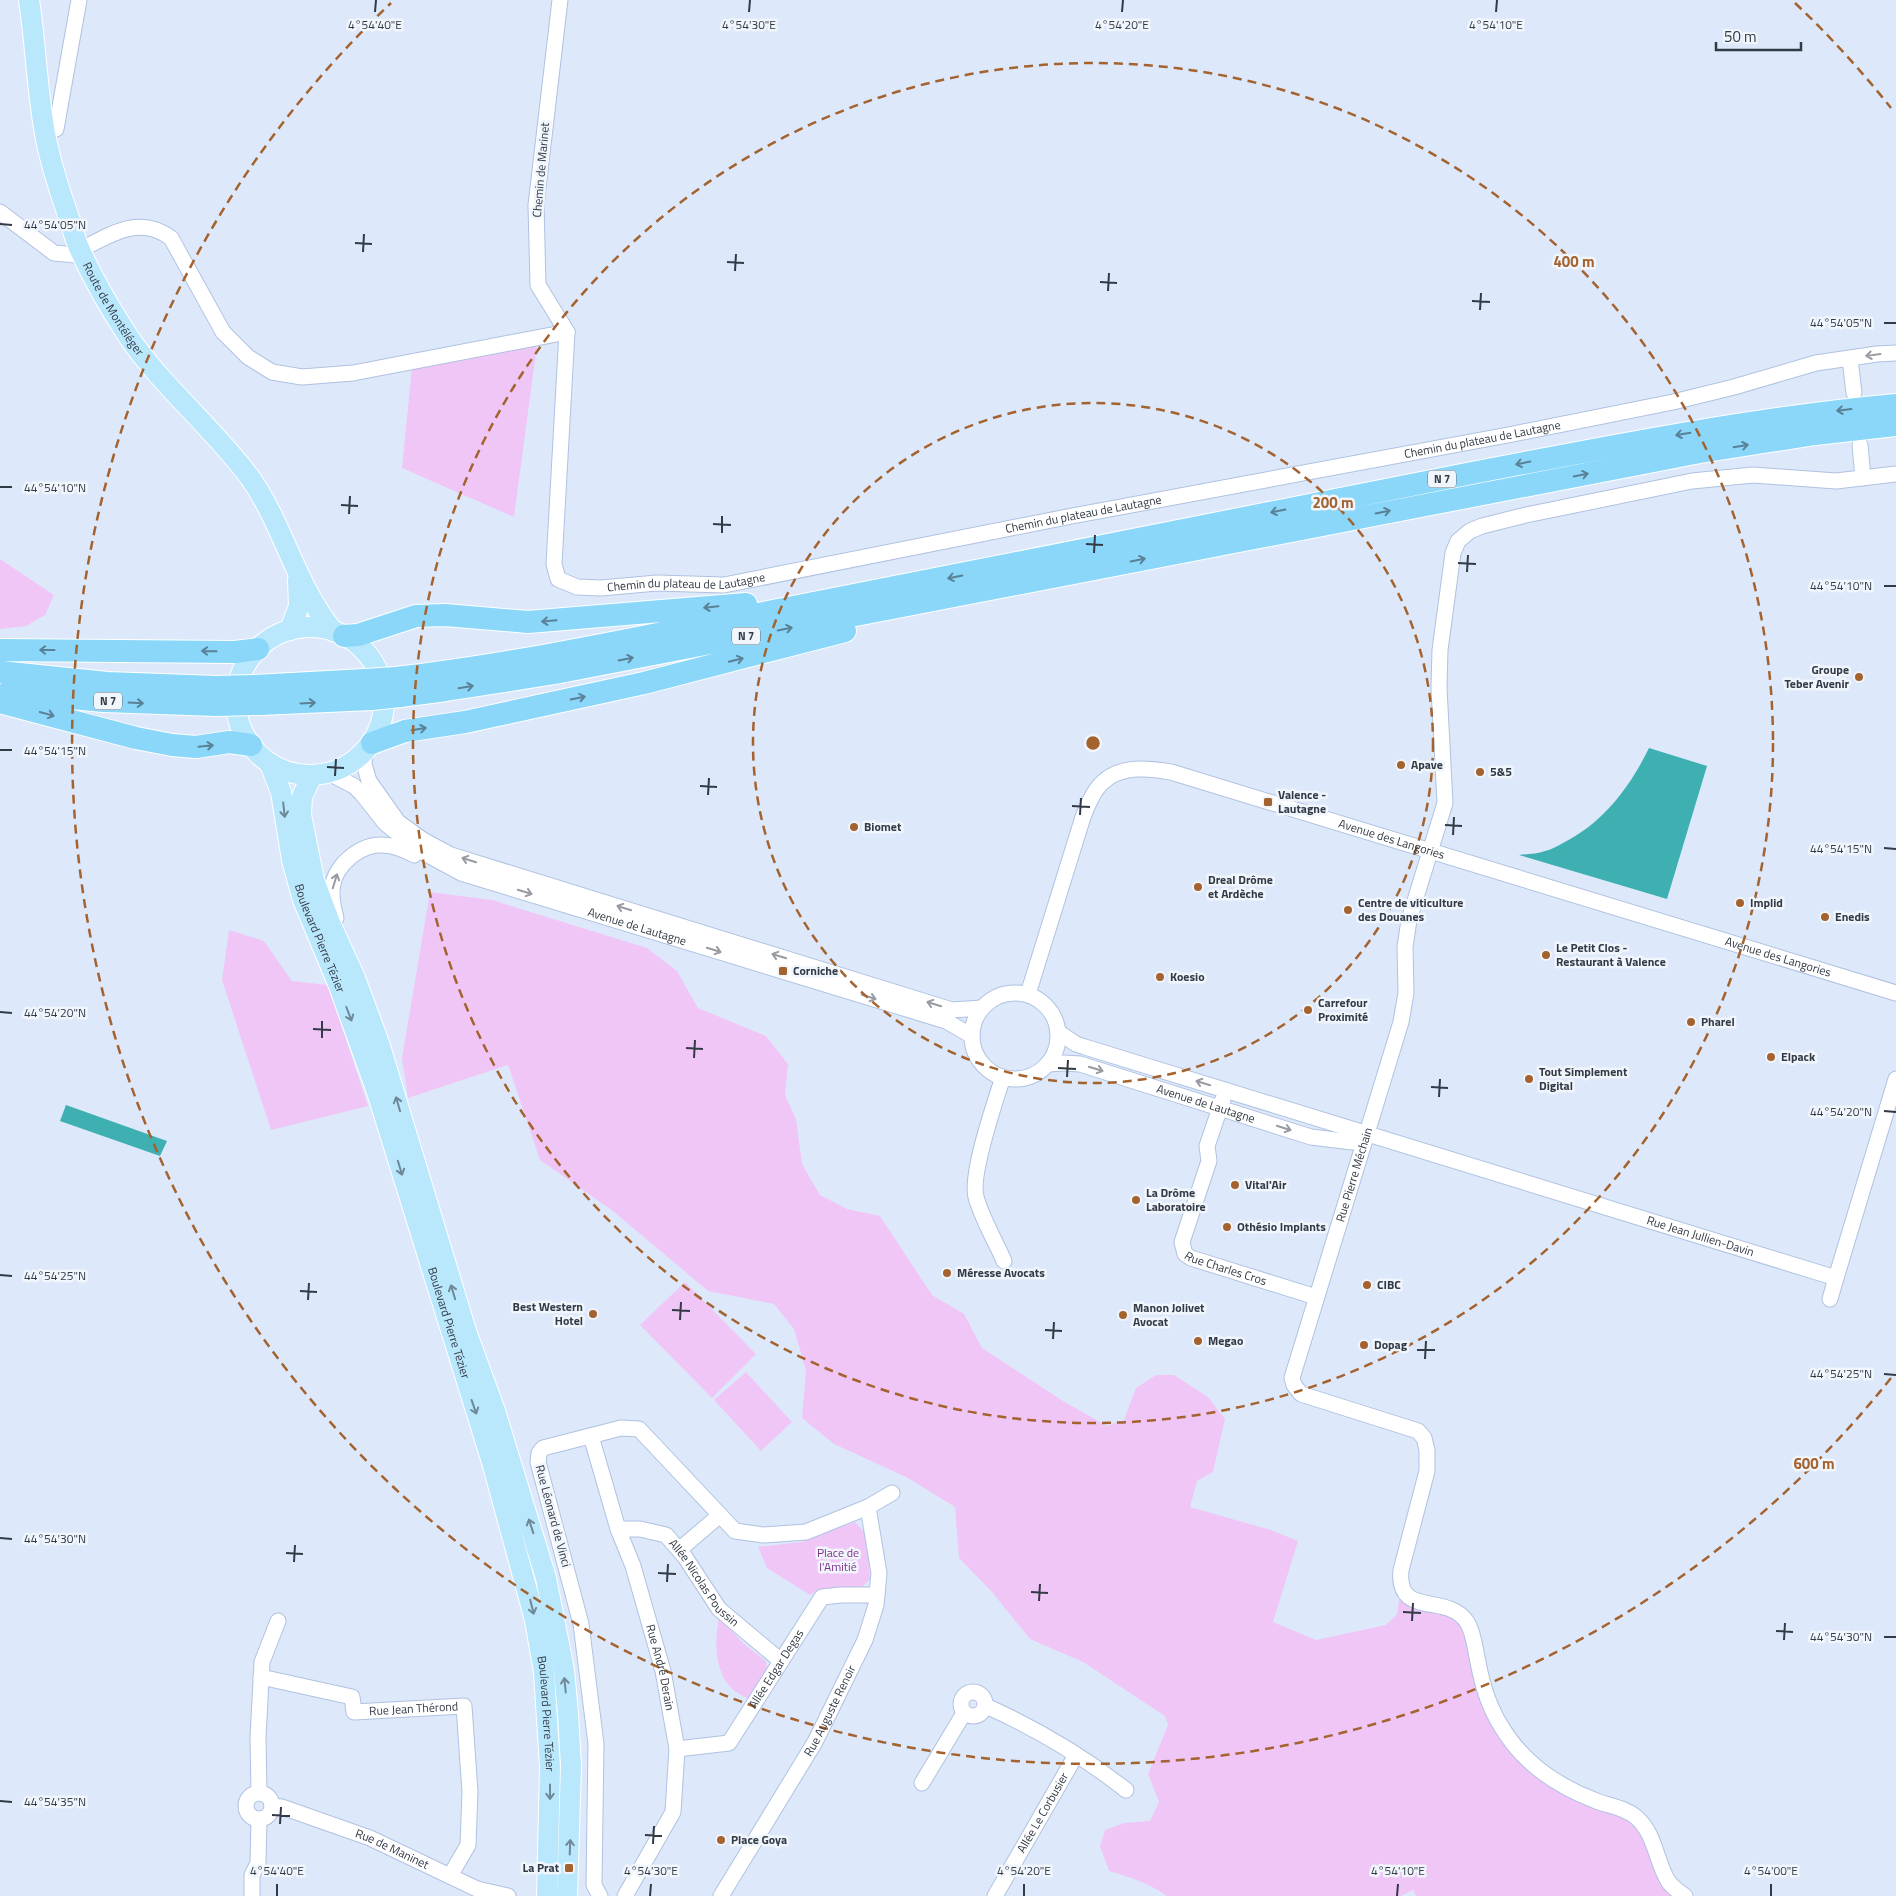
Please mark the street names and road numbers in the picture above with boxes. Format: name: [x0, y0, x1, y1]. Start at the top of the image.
street label: Chemin de Marinet: [527, 121, 554, 218]
street label: Route de Montéléger: [78, 259, 149, 360]
street label: Chemin du plateau de Lautagne: [1403, 415, 1562, 463]
road number: N 7: [1428, 470, 1456, 488]
street label: Chemin du plateau de Lautagne: [1003, 490, 1163, 538]
street label: Chemin du plateau de Lautagne: [606, 567, 767, 596]
road number: N 7: [732, 628, 760, 644]
road number: N 7: [94, 692, 122, 709]
street label: Avenue des Langories: [1336, 814, 1448, 864]
street label: Boulevard Pierre Tézier: [290, 882, 351, 995]
street label: Avenue de Lautagne: [586, 902, 689, 950]
street label: Avenue des Langories: [1723, 931, 1834, 982]
street label: Avenue de Lautagne: [1154, 1079, 1258, 1128]
street label: Rue Pierre Méchain: [1330, 1125, 1377, 1224]
street label: Rue Jean Jullien-Davin: [1645, 1210, 1757, 1261]
street label: Rue Charles Cros: [1181, 1246, 1270, 1290]
street label: Boulevard Pierre Tézier: [423, 1264, 475, 1381]
street label: Rue Léonard de Vinci: [531, 1463, 576, 1569]
street label: Allée Nicolas Poussin: [664, 1534, 743, 1631]
street label: Rue André Derain: [641, 1622, 680, 1712]
street label: Allée Edgar Degas: [743, 1625, 808, 1712]
street label: Boulevard Pierre Tézier: [532, 1654, 560, 1772]
street label: Rue Auguste Renoir: [798, 1662, 860, 1760]
street label: Rue Jean Thérond: [369, 1696, 459, 1720]
street label: Allée Le Corbusier: [1012, 1769, 1073, 1856]
street label: Rue de Maninet: [353, 1824, 433, 1874]

